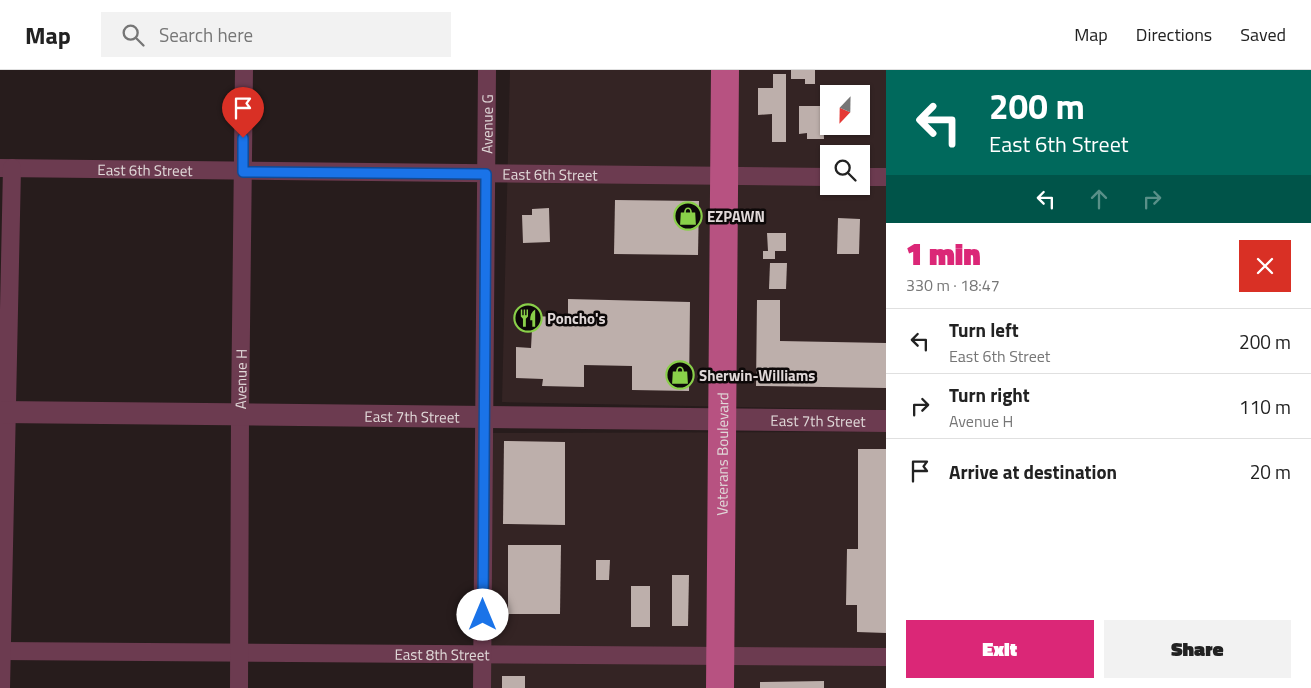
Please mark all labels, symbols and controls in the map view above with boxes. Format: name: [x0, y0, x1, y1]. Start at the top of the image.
search box: [101, 12, 451, 57]
text: Map: [25, 17, 71, 53]
text: Search here: [159, 20, 253, 49]
icon: search: [119, 21, 147, 49]
text: Map: [1074, 21, 1108, 48]
text: Directions: [1136, 21, 1212, 48]
text: Saved: [1240, 21, 1286, 48]
text: 200 m: [989, 79, 1085, 133]
north arrow: [820, 85, 870, 135]
map controls: [820, 85, 870, 195]
pin: [222, 87, 264, 138]
icon: left: [906, 90, 971, 155]
icon: arrive: [229, 94, 257, 122]
street label: Avenue G: [475, 94, 498, 154]
text: East 6th Street: [989, 127, 1128, 161]
button: search: [820, 145, 870, 195]
street label: East 6th Street: [97, 158, 193, 182]
street label: East 6th Street: [502, 162, 598, 186]
icon: left: [1032, 185, 1060, 213]
icon: ahead: [1085, 185, 1113, 213]
icon: right: [1138, 185, 1166, 213]
shop icon: EZPAWN: [673, 201, 703, 231]
place label: EZPAWN: [707, 205, 765, 228]
text: 1 min: [906, 231, 981, 277]
button: close: [1239, 240, 1291, 292]
text: 330 m · 18:47: [906, 273, 1000, 297]
restaurant icon: Poncho's: [513, 303, 543, 333]
place label: Poncho's: [547, 307, 606, 330]
text: Turn left: [949, 315, 1019, 344]
icon: left: [906, 327, 934, 355]
text: 200 m: [1239, 327, 1291, 356]
text: East 6th Street: [949, 344, 1050, 368]
street label: Avenue H: [229, 349, 252, 409]
shop icon: Sherwin-Williams: [665, 360, 695, 390]
place label: Sherwin-Williams: [699, 364, 815, 387]
text: Turn right: [949, 380, 1030, 409]
street label: Veterans Boulevard: [710, 392, 734, 516]
icon: right: [906, 392, 934, 420]
text: 110 m: [1239, 392, 1291, 421]
street label: East 7th Street: [364, 404, 460, 428]
street label: East 7th Street: [770, 408, 866, 432]
text: Avenue H: [949, 409, 1013, 433]
icon: arrive: [906, 457, 934, 485]
text: Arrive at destination: [949, 457, 1117, 486]
text: 20 m: [1250, 457, 1291, 486]
position arrow: [456, 588, 508, 640]
button: Exit: [906, 620, 1094, 678]
button: Share: [1104, 620, 1291, 678]
street label: East 8th Street: [394, 642, 490, 666]

